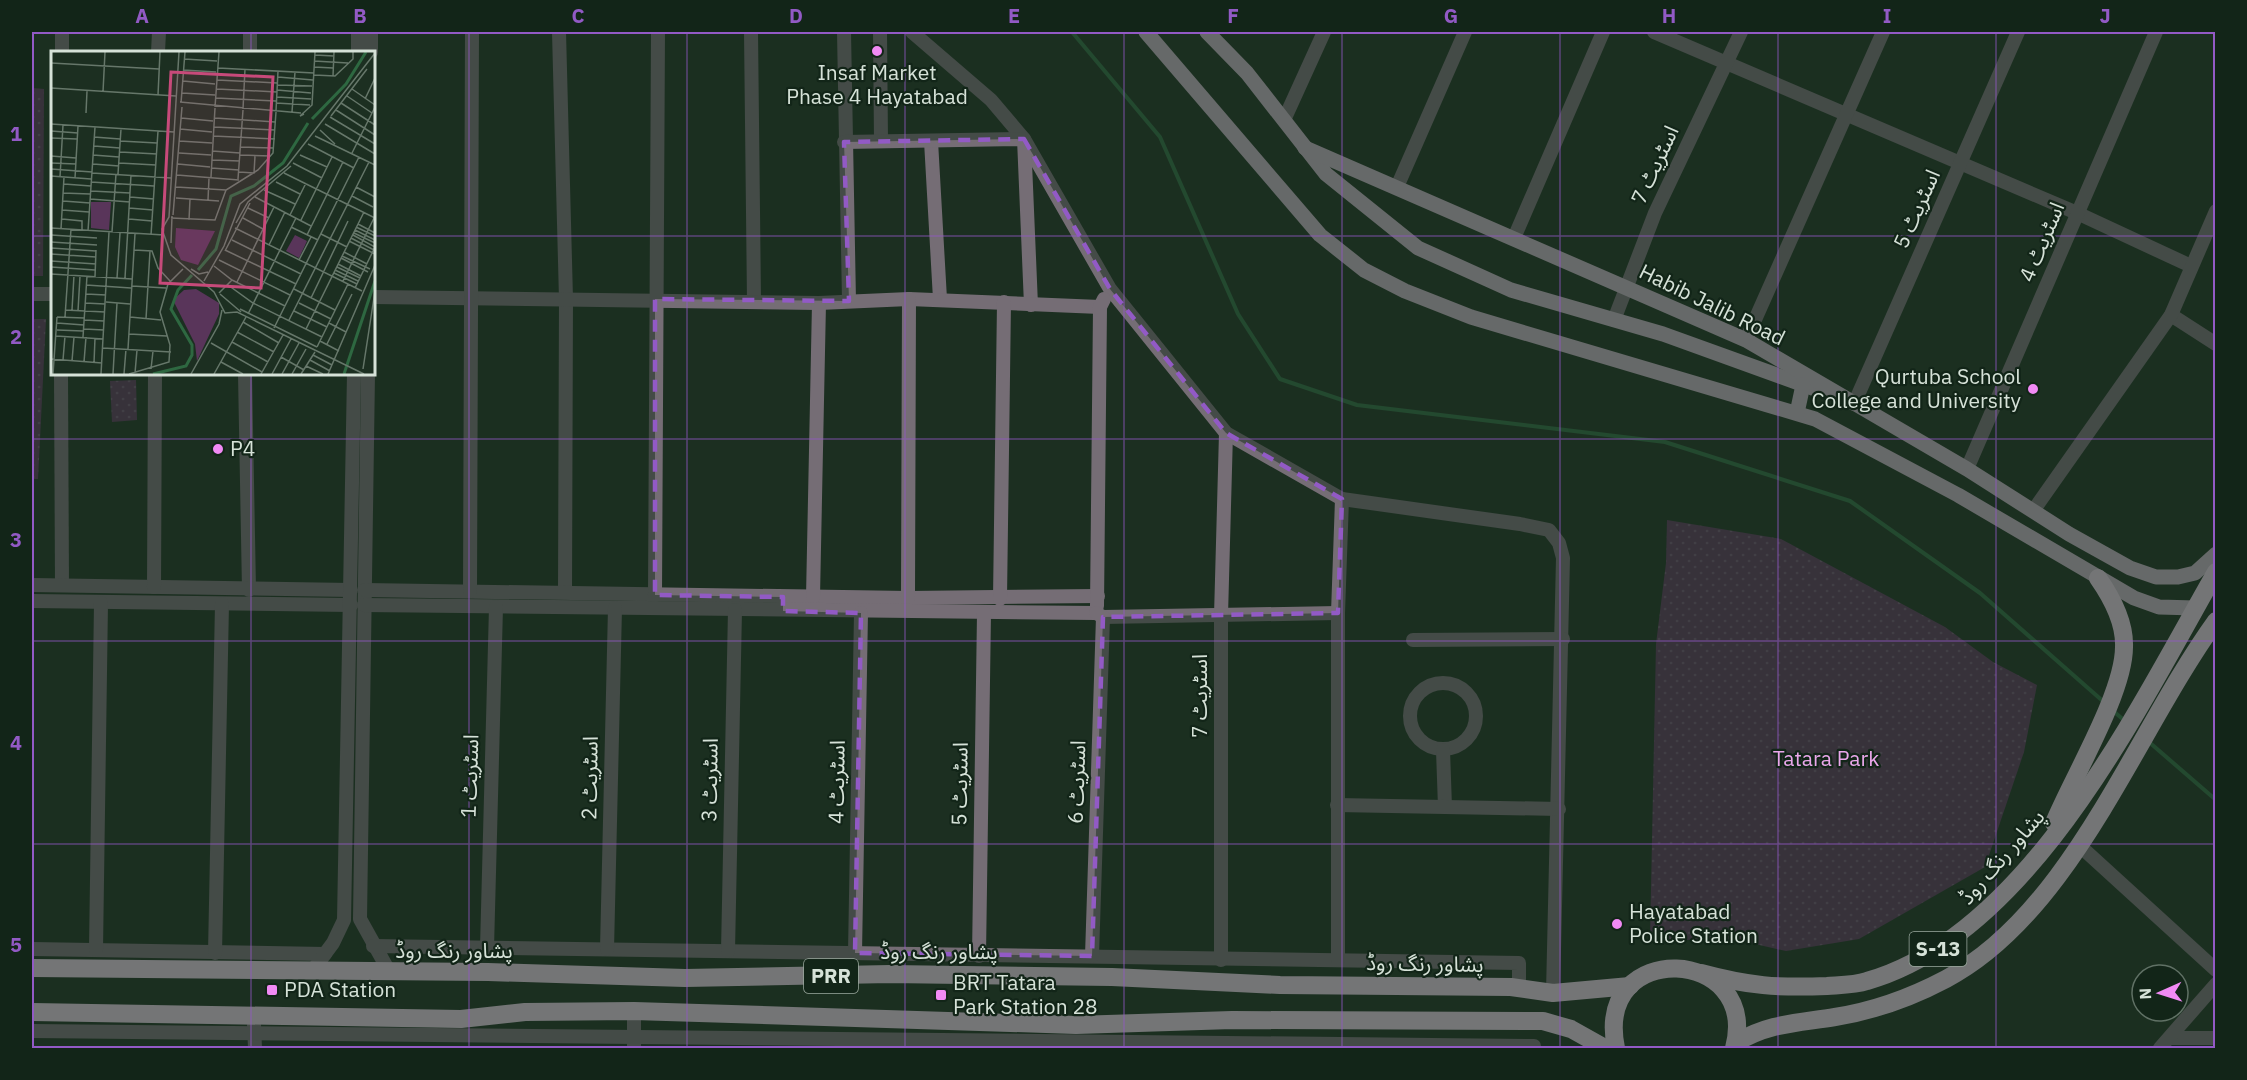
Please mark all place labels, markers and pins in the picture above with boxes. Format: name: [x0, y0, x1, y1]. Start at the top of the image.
marker: Insaf Market Phase 4 Hayatabad: [870, 44, 884, 58]
place label: Insaf Market Phase 4 Hayatabad: [786, 58, 968, 110]
place label: Qurtuba School College and University: [1811, 362, 2022, 414]
marker: Qurtuba School College and University: [2026, 382, 2040, 396]
place label: P4: [230, 434, 255, 462]
marker: P4: [211, 442, 225, 456]
place label: Hayatabad Police Station: [1629, 897, 1758, 949]
marker: Hayatabad Police Station: [1610, 917, 1624, 931]
place label: BRT Tatara Park Station 28: [953, 968, 1098, 1020]
place label: PDA Station: [284, 975, 396, 1003]
marker: PDA Station: [265, 983, 279, 997]
marker: BRT Tatara Park Station 28: [934, 988, 948, 1002]

